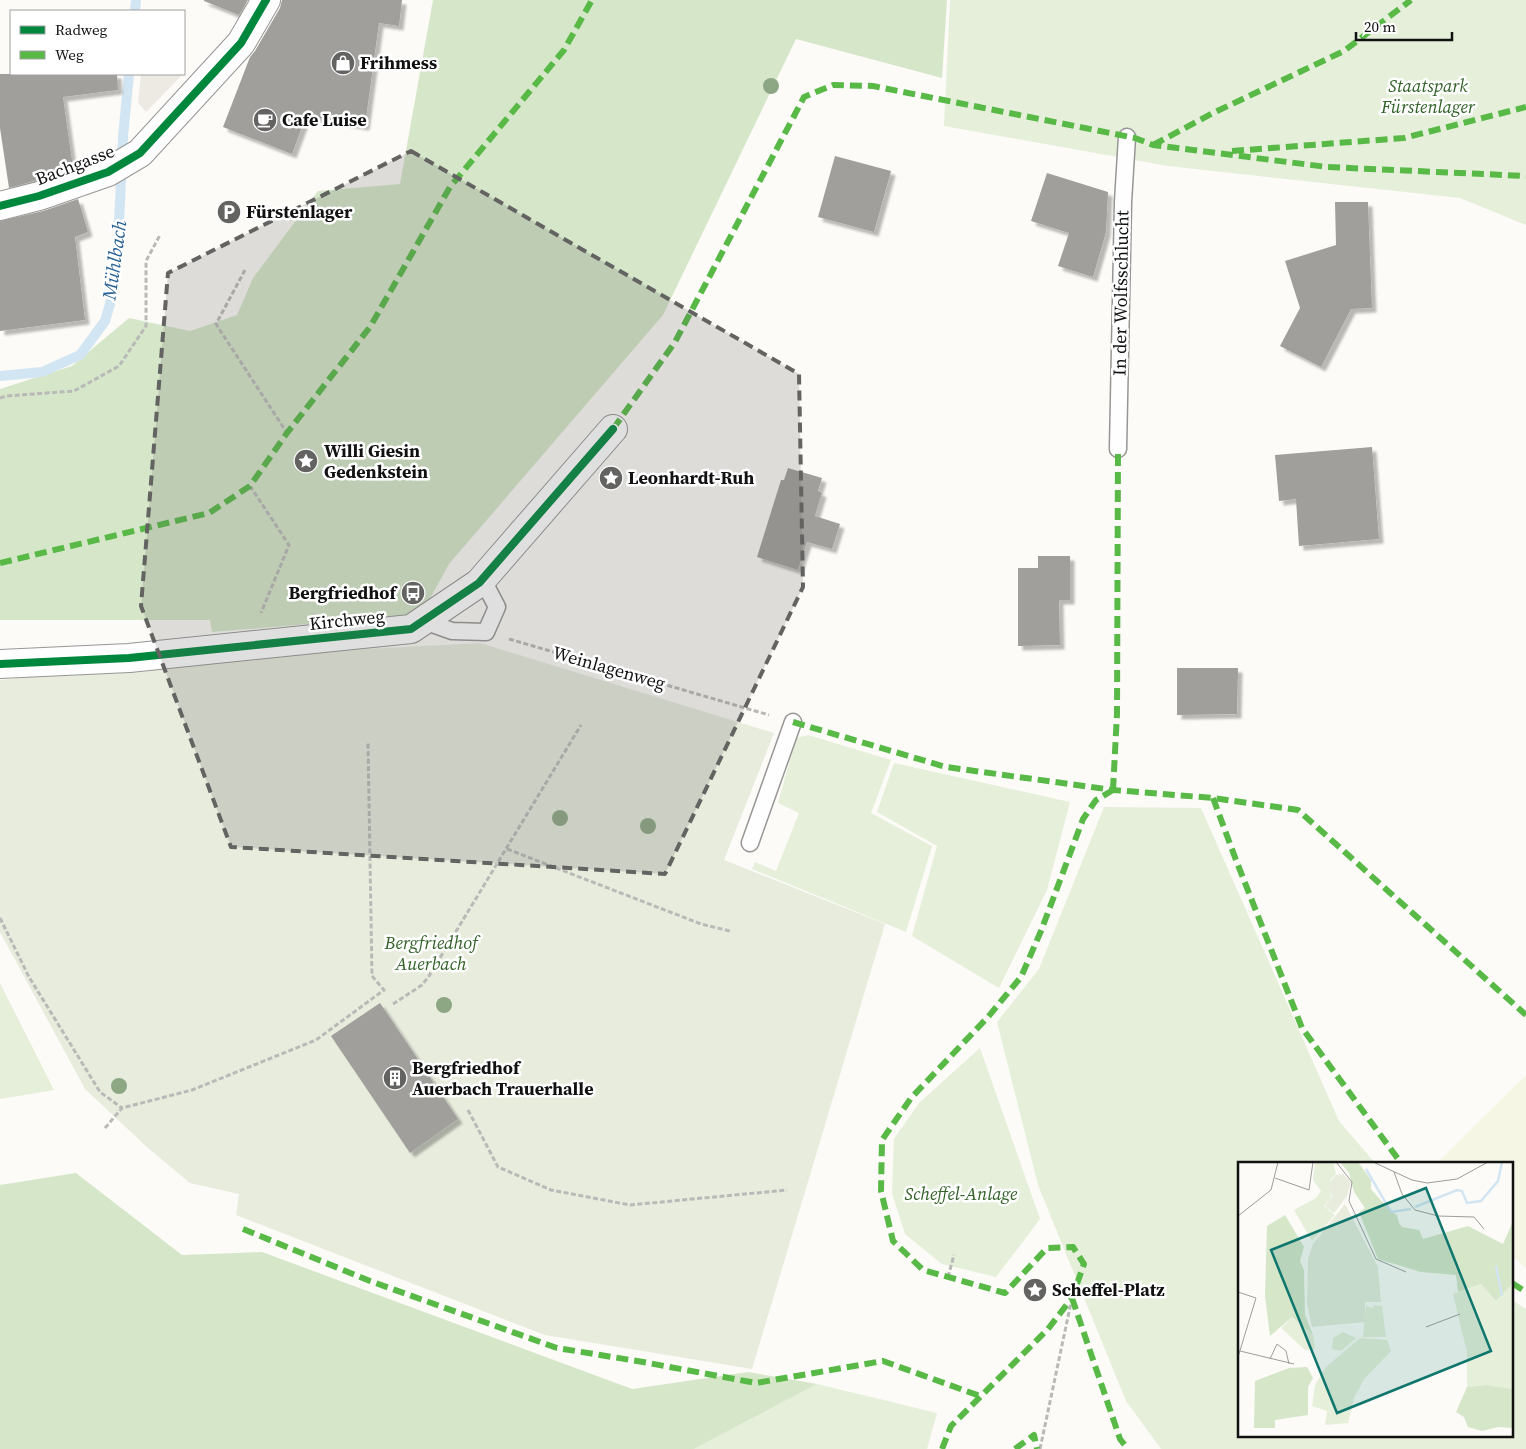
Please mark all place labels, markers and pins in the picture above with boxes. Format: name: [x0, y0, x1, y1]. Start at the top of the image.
shop icon: Frihmess: [330, 50, 356, 76]
place label: Frihmess: [360, 50, 437, 75]
cafe icon: Cafe Luise: [252, 107, 278, 133]
place label: Cafe Luise: [282, 107, 367, 132]
parking icon: Fürstenlager: [216, 199, 242, 225]
place label: Fürstenlager: [246, 199, 353, 224]
place label: Willi Giesin Gedenkstein: [324, 438, 428, 484]
place icon: Willi Giesin Gedenkstein: [293, 448, 319, 474]
place icon: Leonhardt-Ruh: [598, 465, 624, 491]
place label: Leonhardt-Ruh: [628, 465, 754, 490]
place label: Bergfriedhof: [289, 580, 398, 605]
bus stop icon: Bergfriedhof: [400, 580, 426, 606]
place label: Bergfriedhof Auerbach Trauerhalle: [412, 1055, 594, 1101]
building icon: Bergfriedhof Auerbach Trauerhalle: [382, 1065, 408, 1091]
place icon: Scheffel-Platz: [1022, 1277, 1048, 1303]
place label: Scheffel-Platz: [1052, 1277, 1165, 1302]

